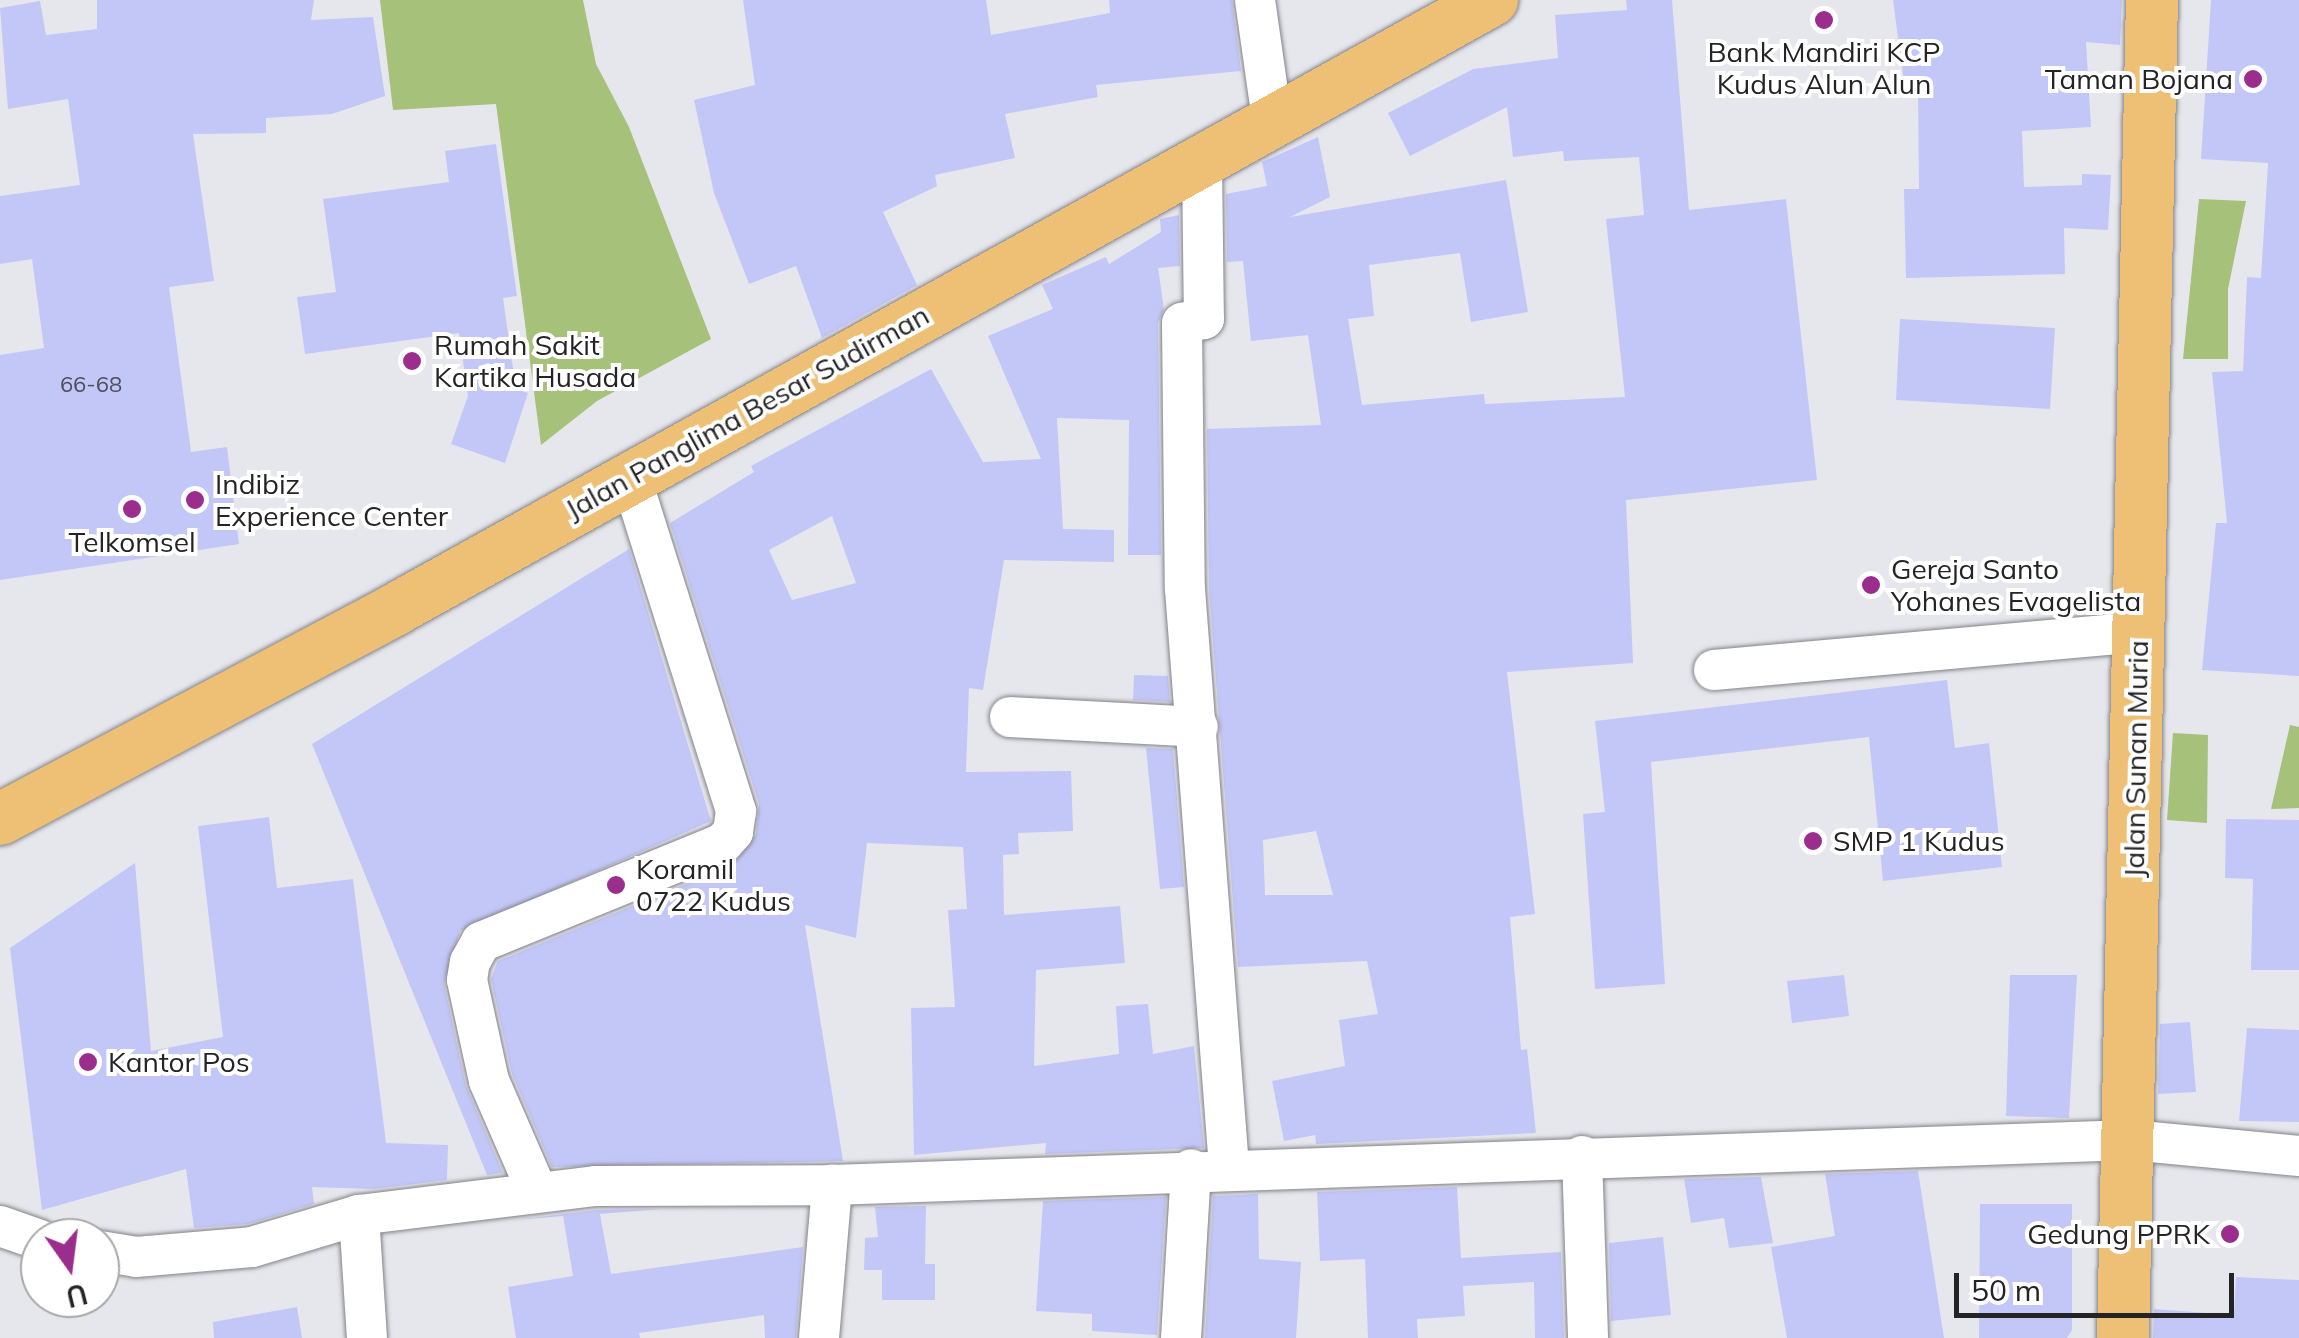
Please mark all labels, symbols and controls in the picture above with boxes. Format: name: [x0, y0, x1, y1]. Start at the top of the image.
marker: Bank Mandiri KCP Kudus Alun Alun: [1813, 9, 1835, 31]
place label: Bank Mandiri KCP Kudus Alun Alun: [1707, 35, 1941, 101]
place label: Taman Bojana: [2045, 62, 2233, 96]
marker: Taman Bojana: [2242, 68, 2264, 90]
street label: Jalan Panglima Besar Sudirman: [559, 298, 935, 526]
place label: Rumah Sakit Kartika Husada: [434, 328, 636, 394]
marker: Rumah Sakit Kartika Husada: [399, 348, 425, 374]
house number: 66-68: [60, 372, 122, 398]
place label: Indibiz Experience Center: [215, 467, 448, 533]
marker: Indibiz Experience Center: [184, 489, 206, 511]
marker: Telkomsel: [121, 498, 143, 520]
place label: Telkomsel: [68, 525, 196, 559]
place label: Gereja Santo Yohanes Evagelista: [1891, 552, 2141, 618]
marker: Gereja Santo Yohanes Evagelista: [1860, 574, 1882, 596]
street label: Jalan Sunan Muria: [2117, 640, 2155, 878]
place label: SMP 1 Kudus: [1833, 824, 2005, 858]
marker: SMP 1 Kudus: [1802, 830, 1824, 852]
place label: Koramil 0722 Kudus: [636, 852, 791, 918]
marker: Koramil 0722 Kudus: [605, 874, 627, 896]
place label: Kantor Pos: [108, 1045, 250, 1079]
marker: Kantor Pos: [77, 1051, 99, 1073]
place label: Gedung PPRK: [2027, 1217, 2210, 1251]
north arrow: [20, 1218, 120, 1318]
marker: Gedung PPRK: [2219, 1223, 2241, 1245]
scale bar: [1959, 1253, 2239, 1315]
text: 50 m: [1971, 1271, 2041, 1309]
text: U: [63, 1276, 91, 1315]

